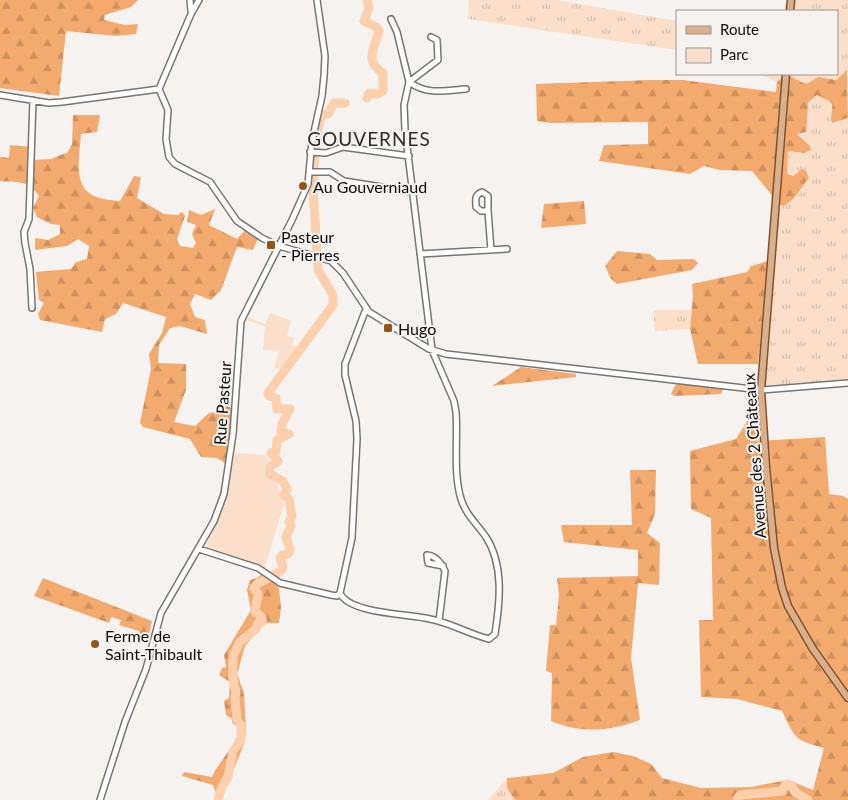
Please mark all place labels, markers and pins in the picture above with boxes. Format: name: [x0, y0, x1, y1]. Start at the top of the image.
place label: Au Gouverniaud: [313, 177, 427, 196]
marker: Au Gouverniaud: [297, 180, 309, 192]
place label: Pasteur - Pierres: [281, 227, 340, 264]
marker: Pasteur - Pierres: [265, 239, 277, 251]
place label: Hugo: [398, 319, 436, 338]
marker: Hugo: [382, 322, 394, 334]
place label: Ferme de Saint-Thibault: [105, 626, 203, 663]
marker: Ferme de Saint-Thibault: [89, 638, 101, 650]

